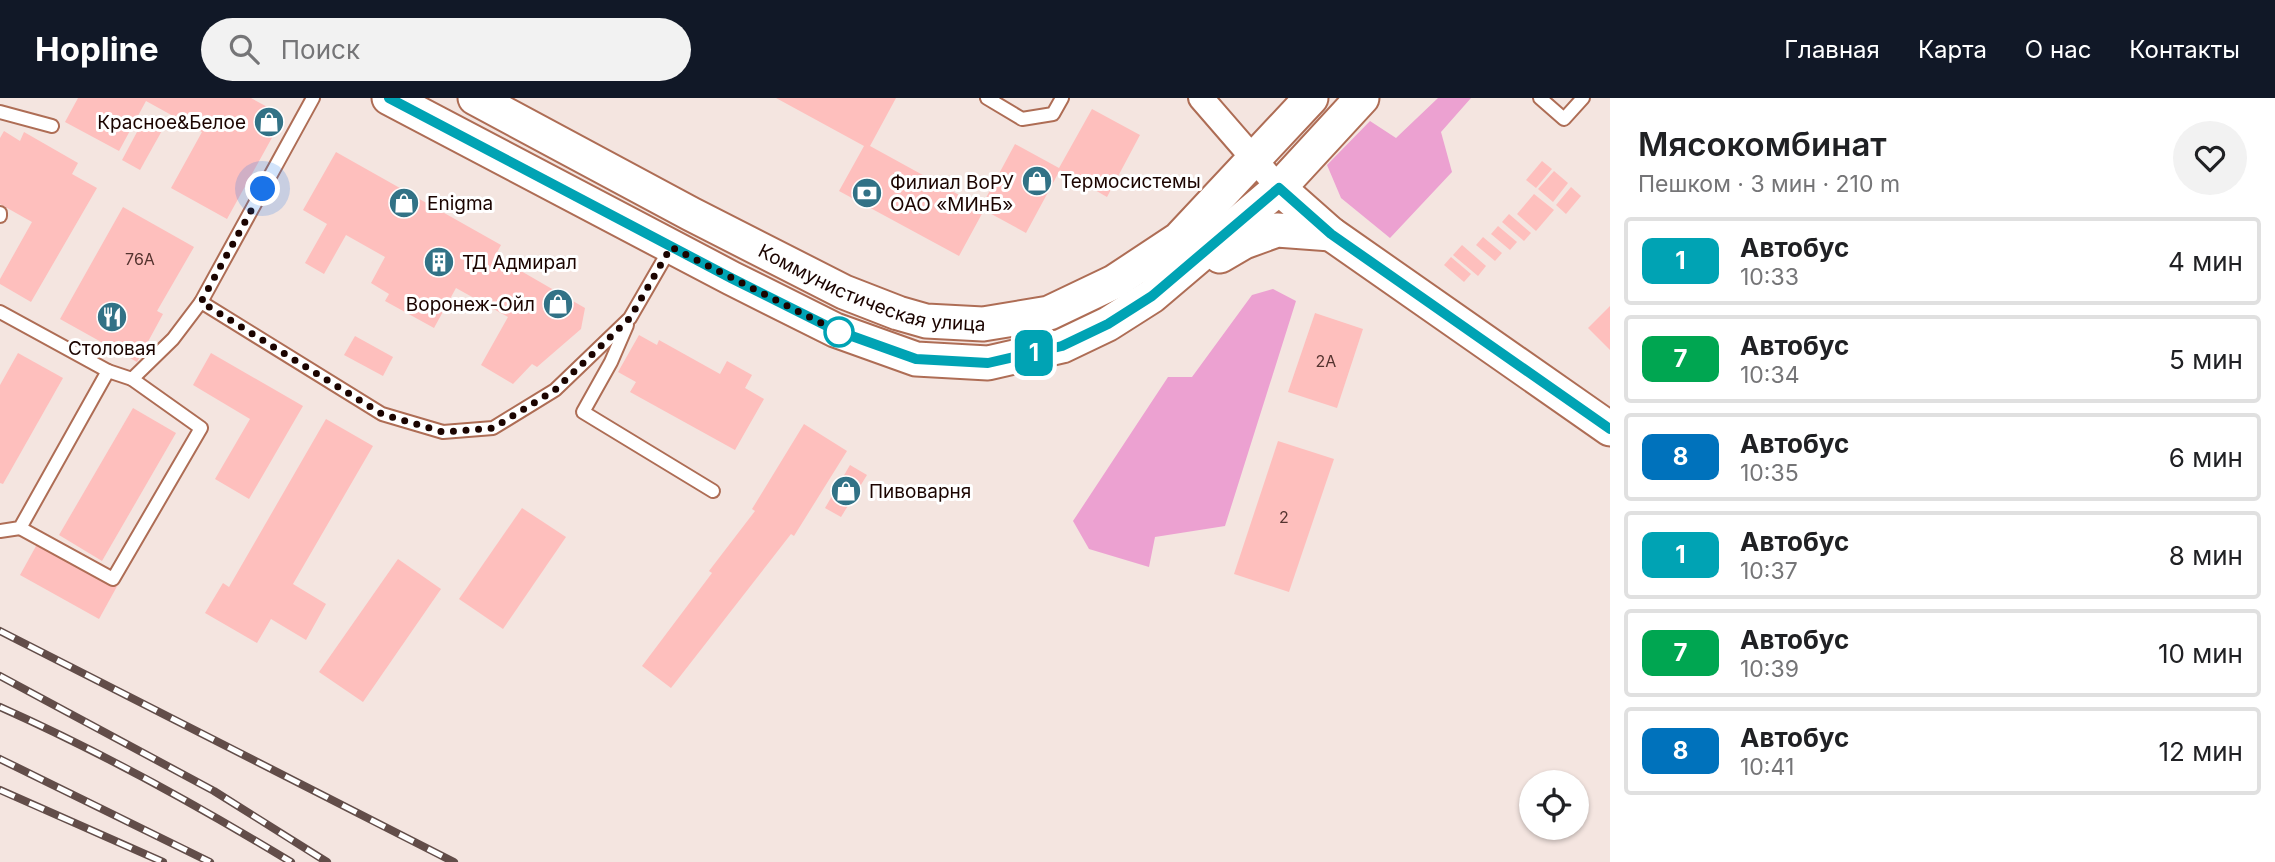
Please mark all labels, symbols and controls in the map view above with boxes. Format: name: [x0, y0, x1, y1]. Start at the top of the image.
search box: [201, 18, 691, 81]
text: Hopline: [35, 29, 159, 69]
icon: search: [225, 30, 263, 68]
text: Поиск: [281, 34, 360, 65]
text: Главная: [1784, 35, 1880, 64]
text: Карта: [1918, 35, 1987, 64]
text: О нас: [2025, 35, 2091, 64]
text: Контакты: [2129, 35, 2240, 64]
shop icon: Красное&Белое: [252, 105, 286, 139]
place label: Красное&Белое: [97, 111, 246, 134]
button: heart: [2173, 121, 2247, 195]
text: Мясокомбинат: [1638, 124, 1887, 164]
shop icon: Термосистемы: [1020, 164, 1054, 198]
place label: Термосистемы: [1060, 170, 1201, 193]
text: Пешком · 3 мин · 210 m: [1638, 170, 1900, 198]
your location: [245, 171, 280, 206]
place label: Филиал ВоРУ ОАО «МИнБ»: [890, 171, 1014, 216]
bank icon: Филиал ВоРУ ОАО «МИнБ»: [850, 176, 884, 210]
shop icon: Enigma: [387, 186, 421, 220]
place label: Enigma: [427, 192, 493, 215]
text: Автобус: [1740, 232, 1849, 263]
street label: Коммунистическая улица: [754, 239, 986, 336]
building icon: ТД Адмирал: [422, 245, 456, 279]
text: 1: [1675, 246, 1686, 275]
text: 4 мин: [2168, 246, 2243, 277]
house number: 76А: [125, 249, 155, 269]
place label: ТД Адмирал: [462, 251, 577, 274]
text: 10:33: [1740, 263, 1799, 291]
shop icon: Воронеж-Ойл: [541, 287, 575, 321]
place label: Воронеж-Ойл: [406, 293, 535, 316]
restaurant icon: Столовая: [95, 300, 129, 334]
unlabelled marker: [824, 317, 854, 347]
line badge: 1: [1011, 330, 1057, 376]
text: Автобус: [1740, 330, 1849, 361]
place label: Столовая: [68, 337, 156, 360]
text: 1: [1029, 338, 1039, 367]
text: 7: [1674, 344, 1687, 373]
text: 5 мин: [2169, 344, 2243, 375]
house number: 2А: [1316, 351, 1336, 371]
text: 10:34: [1740, 361, 1800, 389]
text: Автобус: [1740, 428, 1849, 459]
text: 8: [1673, 442, 1688, 471]
text: 6 мин: [2169, 442, 2243, 473]
text: 10:35: [1740, 459, 1799, 487]
shop icon: Пивоварня: [829, 474, 863, 508]
place label: Пивоварня: [869, 480, 971, 503]
house number: 2: [1279, 507, 1289, 527]
text: Автобус: [1740, 526, 1849, 557]
text: 1: [1675, 540, 1686, 569]
text: 8 мин: [2169, 540, 2243, 571]
text: 10:37: [1740, 557, 1798, 585]
text: Автобус: [1740, 624, 1849, 655]
text: 7: [1674, 638, 1687, 667]
text: 10 мин: [2158, 638, 2243, 669]
text: 10:39: [1740, 655, 1799, 683]
text: Автобус: [1740, 722, 1849, 753]
text: 8: [1673, 736, 1688, 765]
text: 12 мин: [2158, 736, 2243, 767]
text: 10:41: [1740, 753, 1794, 781]
map controls: [1519, 770, 1589, 840]
button: locate: [1519, 770, 1589, 840]

